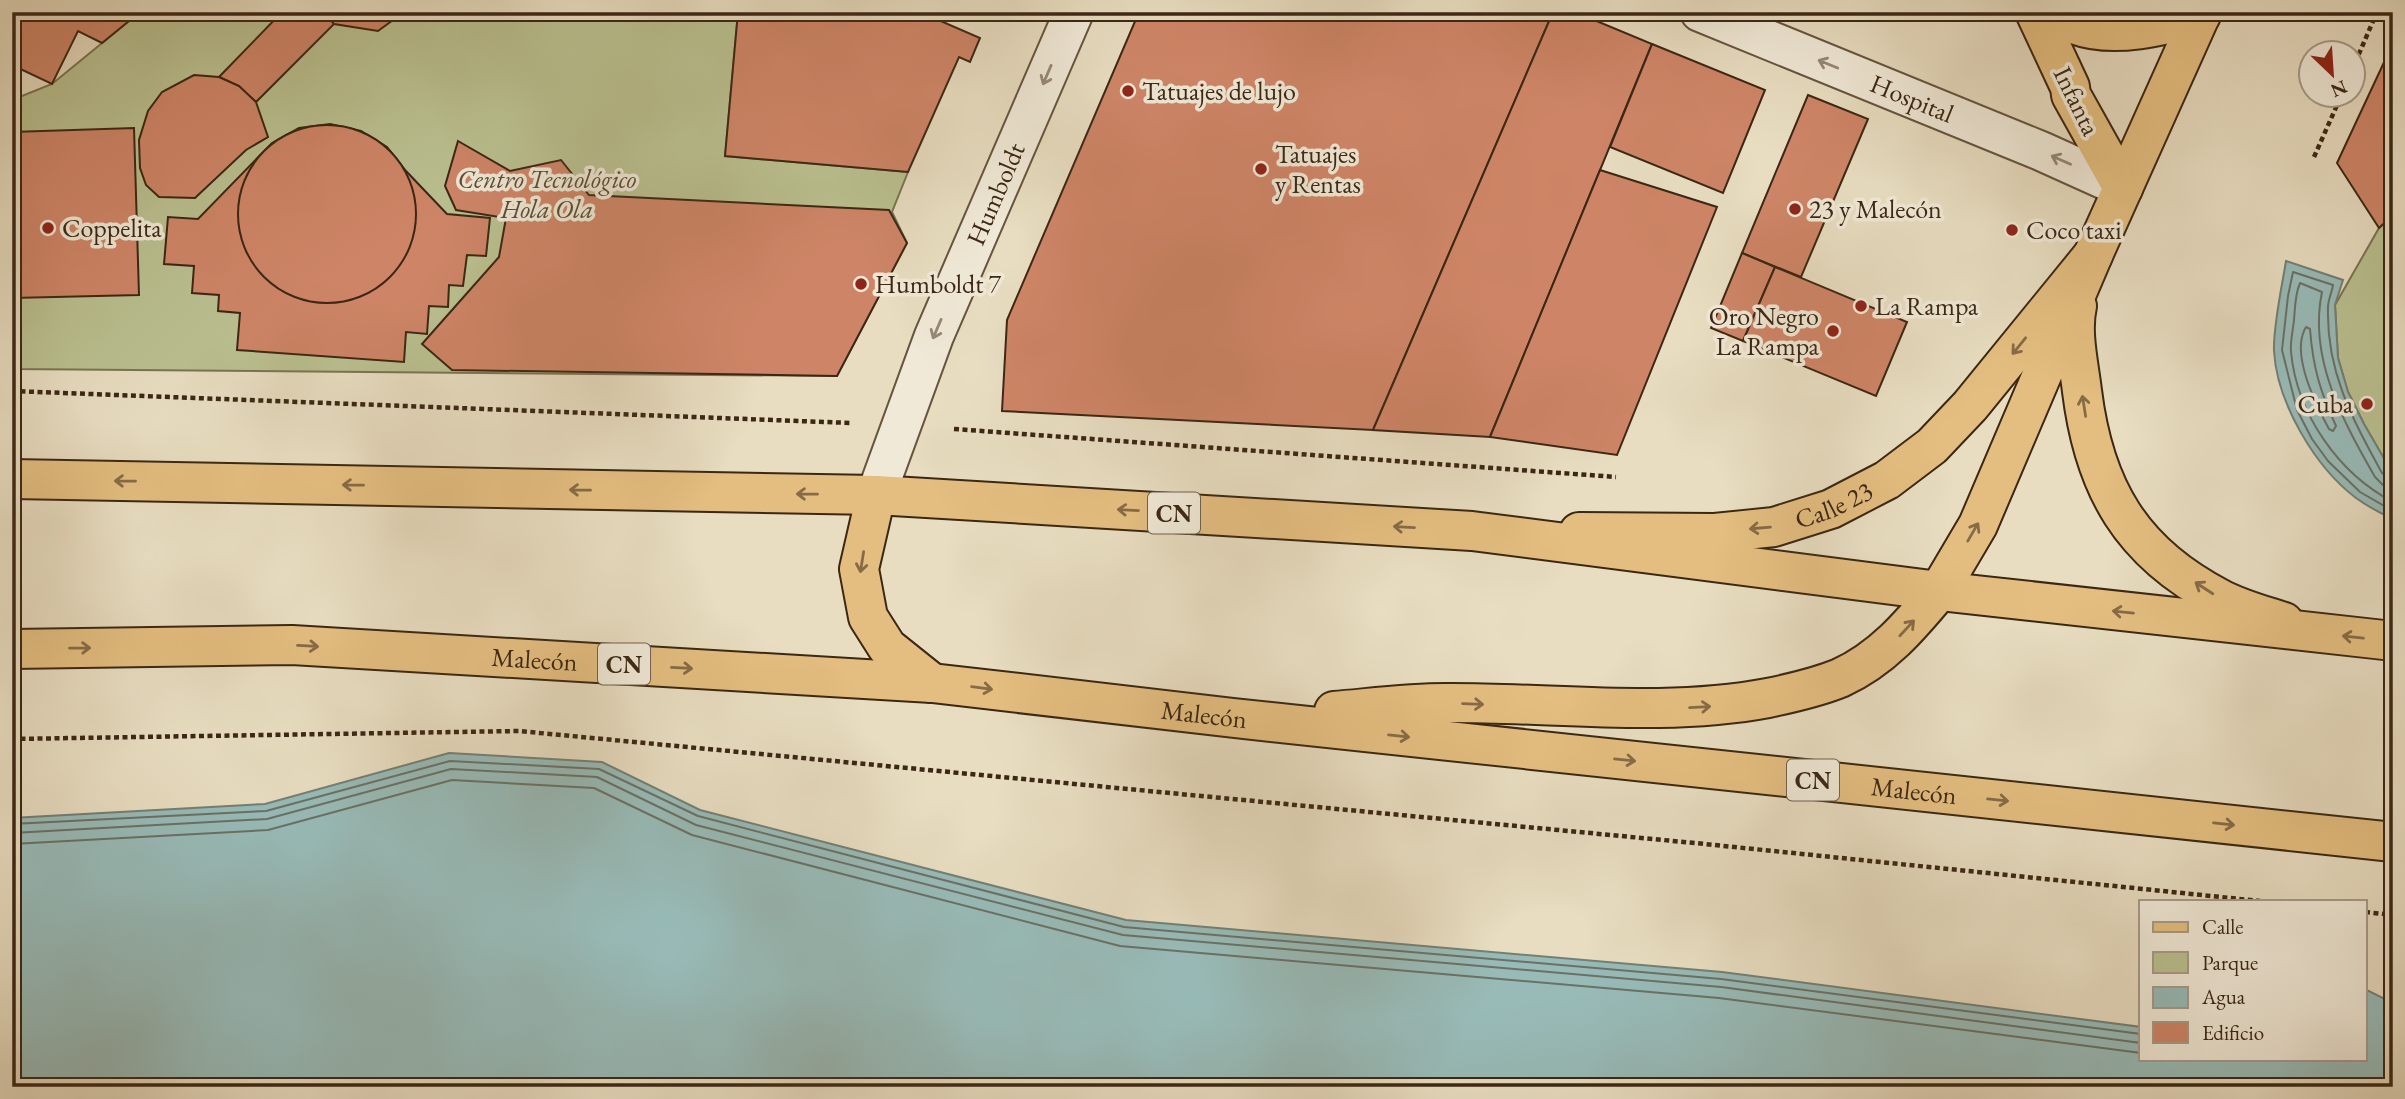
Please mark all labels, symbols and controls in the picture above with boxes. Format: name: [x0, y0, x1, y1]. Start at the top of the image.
north arrow: [2296, 38, 2366, 108]
one-way arrow: [1817, 57, 1839, 70]
street label: Infanta: [2046, 61, 2109, 142]
one-way arrow: [1040, 64, 1053, 85]
street label: Hospital: [1865, 66, 1959, 131]
place label: Tatuajes de lujo: [1142, 74, 1296, 108]
text: N: [2326, 74, 2351, 104]
marker: Tatuajes de lujo: [1120, 83, 1136, 99]
street label: Humboldt: [958, 137, 1032, 250]
place label: Tatuajes y Rentas: [1275, 137, 1361, 201]
one-way arrow: [2051, 153, 2072, 166]
marker: Tatuajes y Rentas: [1253, 161, 1269, 177]
park label: Centro Tecnológico Hola Ola: [458, 162, 637, 226]
place label: 23 y Malecón: [1809, 192, 1942, 226]
marker: 23 y Malecón: [1787, 201, 1803, 217]
place label: Coppelita: [62, 211, 162, 245]
place label: Coco taxi: [2026, 213, 2122, 247]
marker: Coppelita: [40, 220, 56, 236]
marker: Coco taxi: [2004, 222, 2020, 238]
place label: Humboldt 7: [875, 267, 1002, 301]
marker: Humboldt 7: [853, 276, 869, 292]
place label: La Rampa: [1875, 289, 1979, 323]
marker: La Rampa: [1853, 298, 1869, 314]
place label: Oro Negro La Rampa: [1709, 299, 1820, 363]
one-way arrow: [929, 317, 942, 339]
marker: Oro Negro La Rampa: [1825, 323, 1841, 339]
one-way arrow: [2011, 337, 2027, 355]
place label: Cuba: [2298, 387, 2354, 421]
one-way arrow: [2077, 395, 2090, 418]
marker: Cuba: [2359, 396, 2375, 412]
street label: Calle 23: [1791, 473, 1879, 536]
one-way arrow: [114, 474, 137, 488]
one-way arrow: [341, 479, 364, 492]
one-way arrow: [569, 483, 592, 496]
one-way arrow: [796, 487, 819, 501]
road number: CN: [1148, 492, 1200, 534]
one-way arrow: [1118, 503, 1140, 516]
one-way arrow: [1394, 520, 1416, 533]
one-way arrow: [1749, 522, 1772, 535]
one-way arrow: [1966, 523, 1980, 543]
one-way arrow: [855, 550, 868, 573]
one-way arrow: [2195, 581, 2214, 596]
one-way arrow: [2112, 605, 2134, 618]
one-way arrow: [1899, 619, 1915, 637]
one-way arrow: [2342, 630, 2364, 643]
one-way arrow: [296, 640, 319, 653]
street label: Malecón: [491, 640, 579, 679]
one-way arrow: [69, 641, 92, 655]
road number: CN: [598, 644, 650, 684]
one-way arrow: [670, 662, 693, 675]
one-way arrow: [970, 682, 993, 695]
street label: Malecón: [1159, 693, 1249, 736]
one-way arrow: [1461, 697, 1484, 711]
one-way arrow: [1688, 700, 1711, 713]
one-way arrow: [1387, 730, 1410, 743]
one-way arrow: [1613, 754, 1636, 767]
road number: CN: [1787, 760, 1839, 800]
street label: Malecón: [1869, 769, 1959, 812]
one-way arrow: [1986, 793, 2008, 806]
one-way arrow: [2212, 817, 2235, 830]
legend: [2139, 900, 2366, 1060]
text: Calle: [2202, 913, 2244, 940]
text: Parque: [2202, 949, 2258, 976]
text: Agua: [2201, 983, 2246, 1010]
text: Edificio: [2202, 1019, 2264, 1046]

